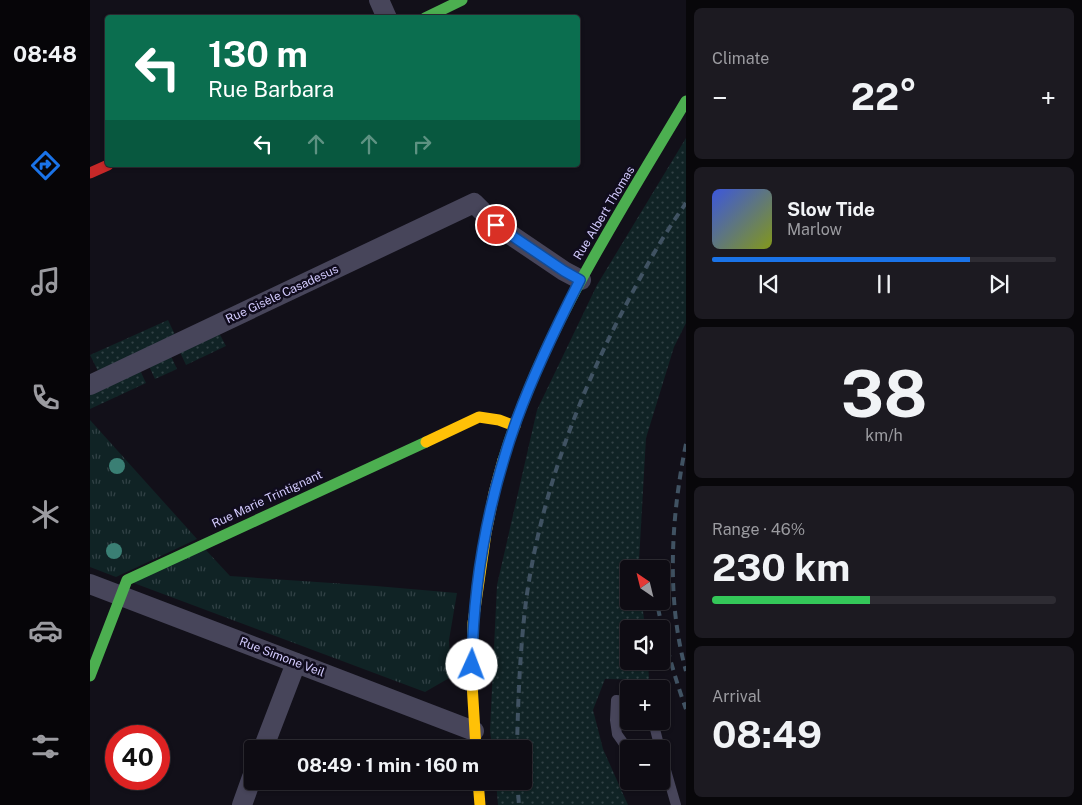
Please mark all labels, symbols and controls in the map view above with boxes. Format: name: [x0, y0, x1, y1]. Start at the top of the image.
text: 130 m: [208, 34, 308, 75]
icon: left: [125, 35, 190, 100]
text: 08:48: [13, 41, 77, 67]
text: Climate: [712, 49, 769, 68]
text: 22°: [851, 74, 917, 119]
text: Rue Barbara: [208, 76, 334, 102]
text: −: [712, 81, 728, 114]
text: +: [1040, 81, 1056, 114]
icon: left: [249, 130, 277, 158]
icon: ahead: [302, 130, 330, 158]
icon: ahead: [355, 130, 383, 158]
icon: right: [408, 130, 436, 158]
icon: directions: [28, 148, 63, 183]
street label: Rue Albert Thomas: [571, 164, 637, 262]
text: Slow Tide: [787, 198, 875, 220]
pin: [475, 204, 517, 246]
icon: arrive: [482, 211, 510, 239]
text: Marlow: [787, 220, 842, 239]
street label: Rue Gisèle Casadesus: [223, 262, 341, 326]
icon: music: [28, 264, 63, 299]
icon: previous: [755, 270, 783, 298]
icon: pause: [870, 270, 898, 298]
icon: next: [985, 270, 1013, 298]
text: 38: [841, 355, 927, 432]
icon: phone: [28, 380, 63, 415]
text: km/h: [865, 426, 903, 445]
street label: Rue Marie Trintignant: [210, 467, 325, 531]
icon: climate: [28, 497, 63, 532]
text: Range · 46%: [712, 520, 805, 539]
text: 230 km: [712, 545, 850, 590]
north arrow: [620, 560, 670, 610]
map controls: [620, 560, 670, 790]
icon: car: [28, 613, 63, 648]
button: sound: [620, 620, 670, 670]
street label: Rue Simone Veil: [237, 634, 327, 680]
position arrow: [445, 638, 497, 690]
button: +: [620, 680, 670, 730]
text: Arrival: [712, 687, 761, 706]
text: 08:49: [712, 712, 822, 757]
speed limit sign: 40: [105, 725, 170, 790]
icon: filters: [28, 729, 63, 764]
button: −: [620, 740, 670, 790]
text: 08:49 · 1 min · 160 m: [297, 754, 479, 776]

